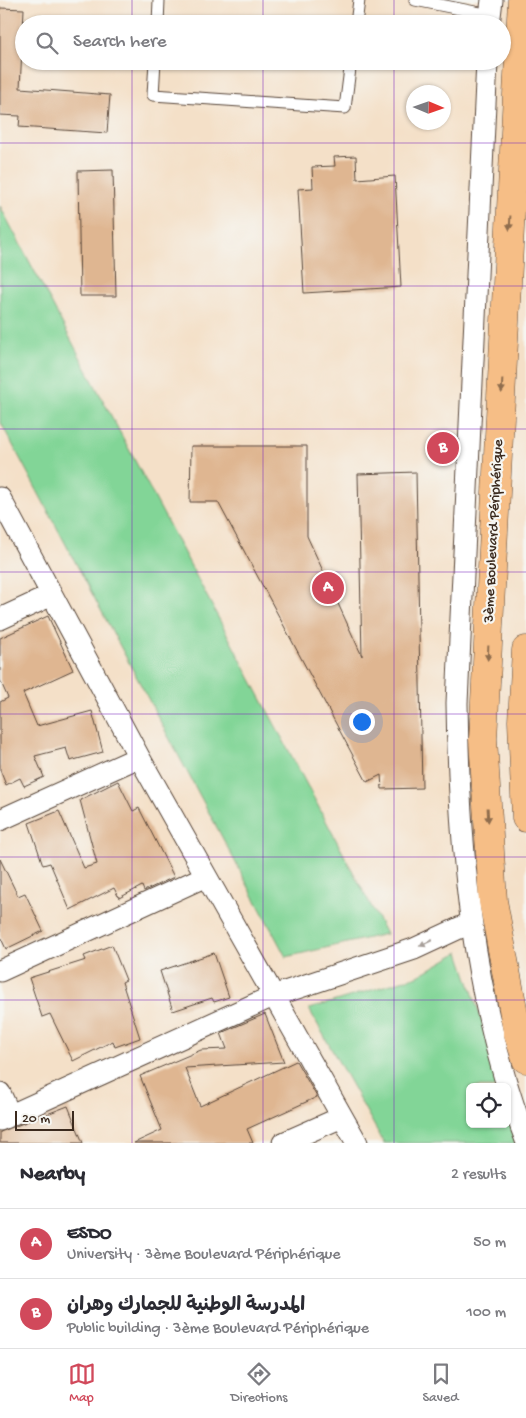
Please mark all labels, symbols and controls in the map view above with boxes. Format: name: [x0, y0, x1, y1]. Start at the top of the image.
search box: [15, 15, 511, 70]
icon: search: [33, 29, 61, 57]
text: Search here: [73, 31, 167, 54]
north arrow: [406, 85, 451, 130]
one-way arrow: [506, 216, 514, 232]
one-way arrow: [497, 378, 505, 394]
pin: B: [427, 429, 459, 467]
street label: 3ème Boulevard Périphérique: [480, 439, 508, 624]
pin: A: [312, 569, 344, 607]
one-way arrow: [483, 645, 491, 661]
your location: [349, 709, 375, 735]
one-way arrow: [484, 807, 492, 823]
one-way arrow: [419, 940, 433, 948]
map controls: [466, 1083, 511, 1128]
button: locate: [466, 1083, 511, 1128]
scale bar: [15, 1108, 74, 1131]
text: 20 m: [22, 1111, 50, 1128]
text: Nearby: [20, 1163, 85, 1188]
text: 2 results: [451, 1166, 506, 1185]
text: ESDO: [67, 1223, 111, 1246]
text: A: [31, 1234, 41, 1253]
text: 50 m: [473, 1234, 506, 1253]
text: University · 3ème Boulevard Périphérique: [67, 1246, 341, 1265]
text: المدرسة الوطنية للجمارك وهران: [67, 1295, 305, 1318]
text: B: [32, 1304, 40, 1323]
text: 100 m: [466, 1304, 506, 1323]
text: Public building · 3ème Boulevard Périphérique: [67, 1320, 369, 1339]
tab: Map: [68, 1360, 96, 1407]
tab: Directions: [231, 1360, 288, 1407]
tab: Saved: [423, 1360, 458, 1407]

